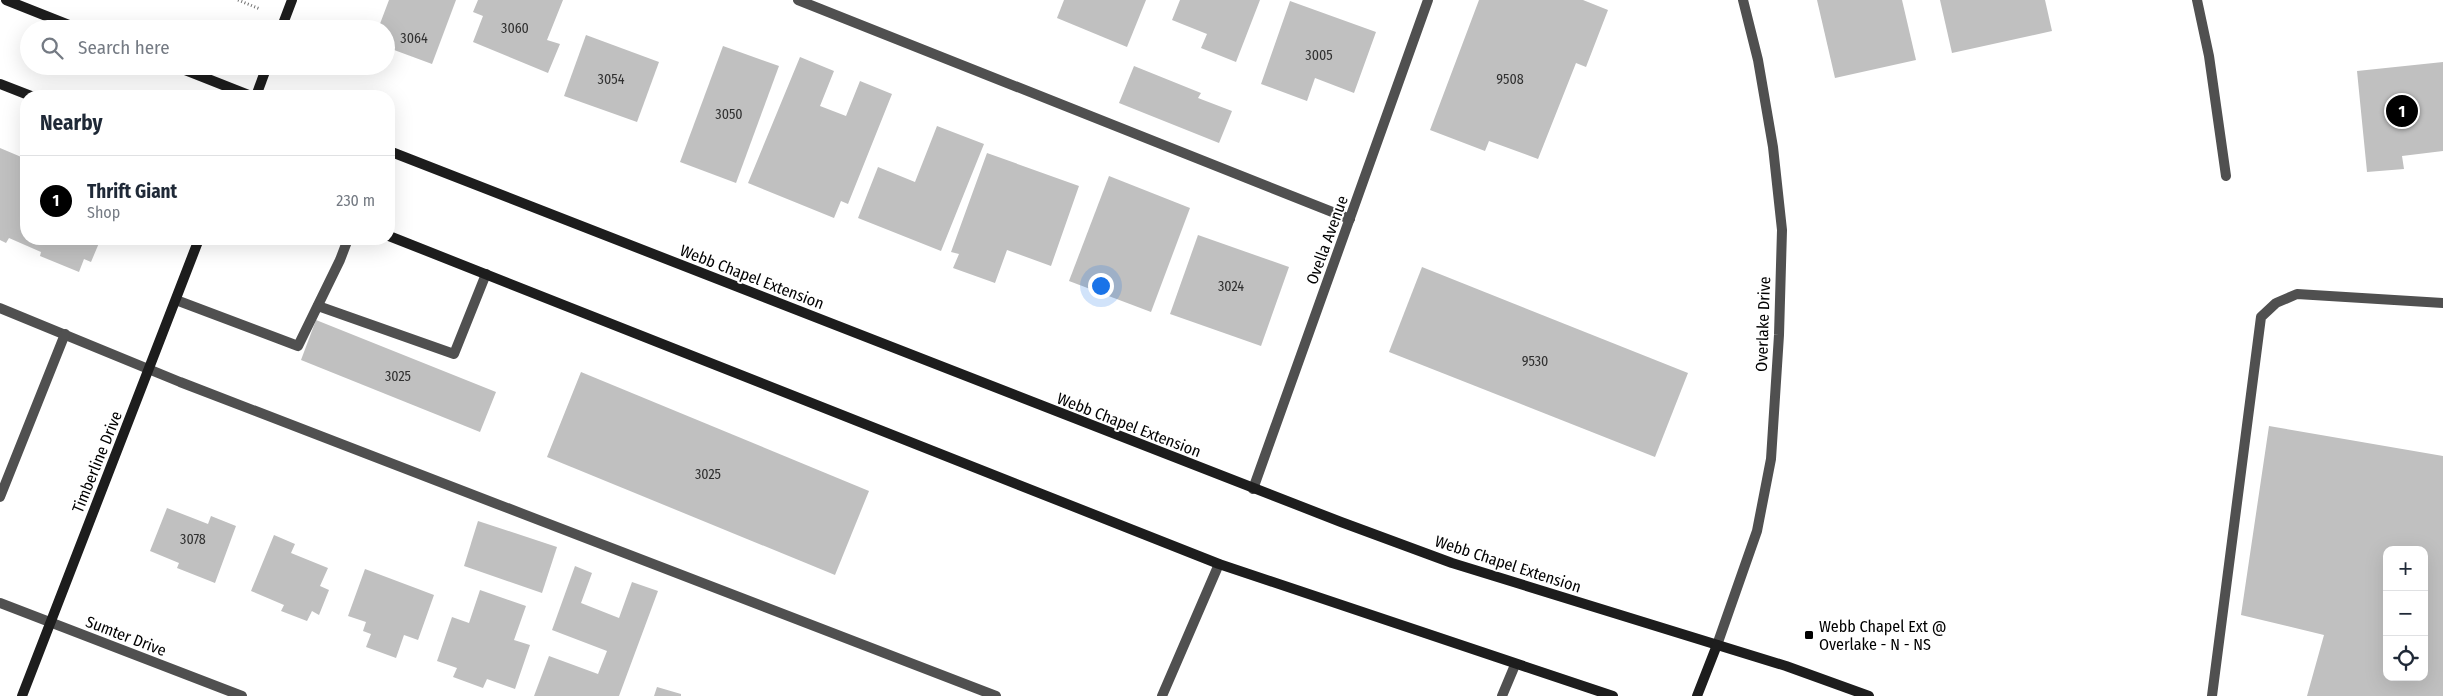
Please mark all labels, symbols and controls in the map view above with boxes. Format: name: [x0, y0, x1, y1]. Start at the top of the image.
search box: [20, 20, 395, 75]
house number: 3060: [501, 20, 529, 37]
house number: 3064: [400, 30, 428, 47]
icon: search: [38, 34, 66, 62]
text: Search here: [78, 36, 170, 59]
house number: 3005: [1305, 47, 1333, 64]
house number: 3054: [598, 71, 625, 88]
house number: 9508: [1496, 71, 1524, 88]
pin: 1: [2386, 92, 2418, 130]
house number: 3050: [715, 106, 743, 123]
text: Nearby: [40, 110, 102, 136]
text: Thrift Giant: [87, 180, 177, 203]
text: 1: [53, 191, 59, 210]
text: 230 m: [336, 191, 375, 210]
street label: Ovella Avenue: [1302, 193, 1352, 287]
text: Shop: [87, 203, 120, 222]
street label: Webb Chapel Extension: [677, 241, 827, 313]
your location: [1088, 273, 1114, 299]
street label: Overlake Drive: [1752, 276, 1774, 372]
house number: 3024: [1218, 278, 1244, 295]
house number: 9530: [1522, 353, 1548, 370]
house number: 3025: [385, 368, 411, 385]
street label: Webb Chapel Extension: [1054, 389, 1204, 461]
street label: Timberline Drive: [68, 408, 126, 516]
house number: 3025: [695, 466, 721, 483]
house number: 3078: [180, 531, 206, 548]
street label: Webb Chapel Extension: [1432, 531, 1584, 597]
map controls: [2383, 546, 2428, 681]
button: +: [2383, 546, 2428, 591]
button: −: [2383, 591, 2428, 636]
street label: Sumter Drive: [83, 612, 169, 660]
place label: Webb Chapel Ext @ Overlake - N - NS: [1819, 617, 1946, 654]
marker: Webb Chapel Ext @ Overlake - N - NS: [1803, 629, 1815, 641]
button: locate: [2383, 636, 2428, 681]

